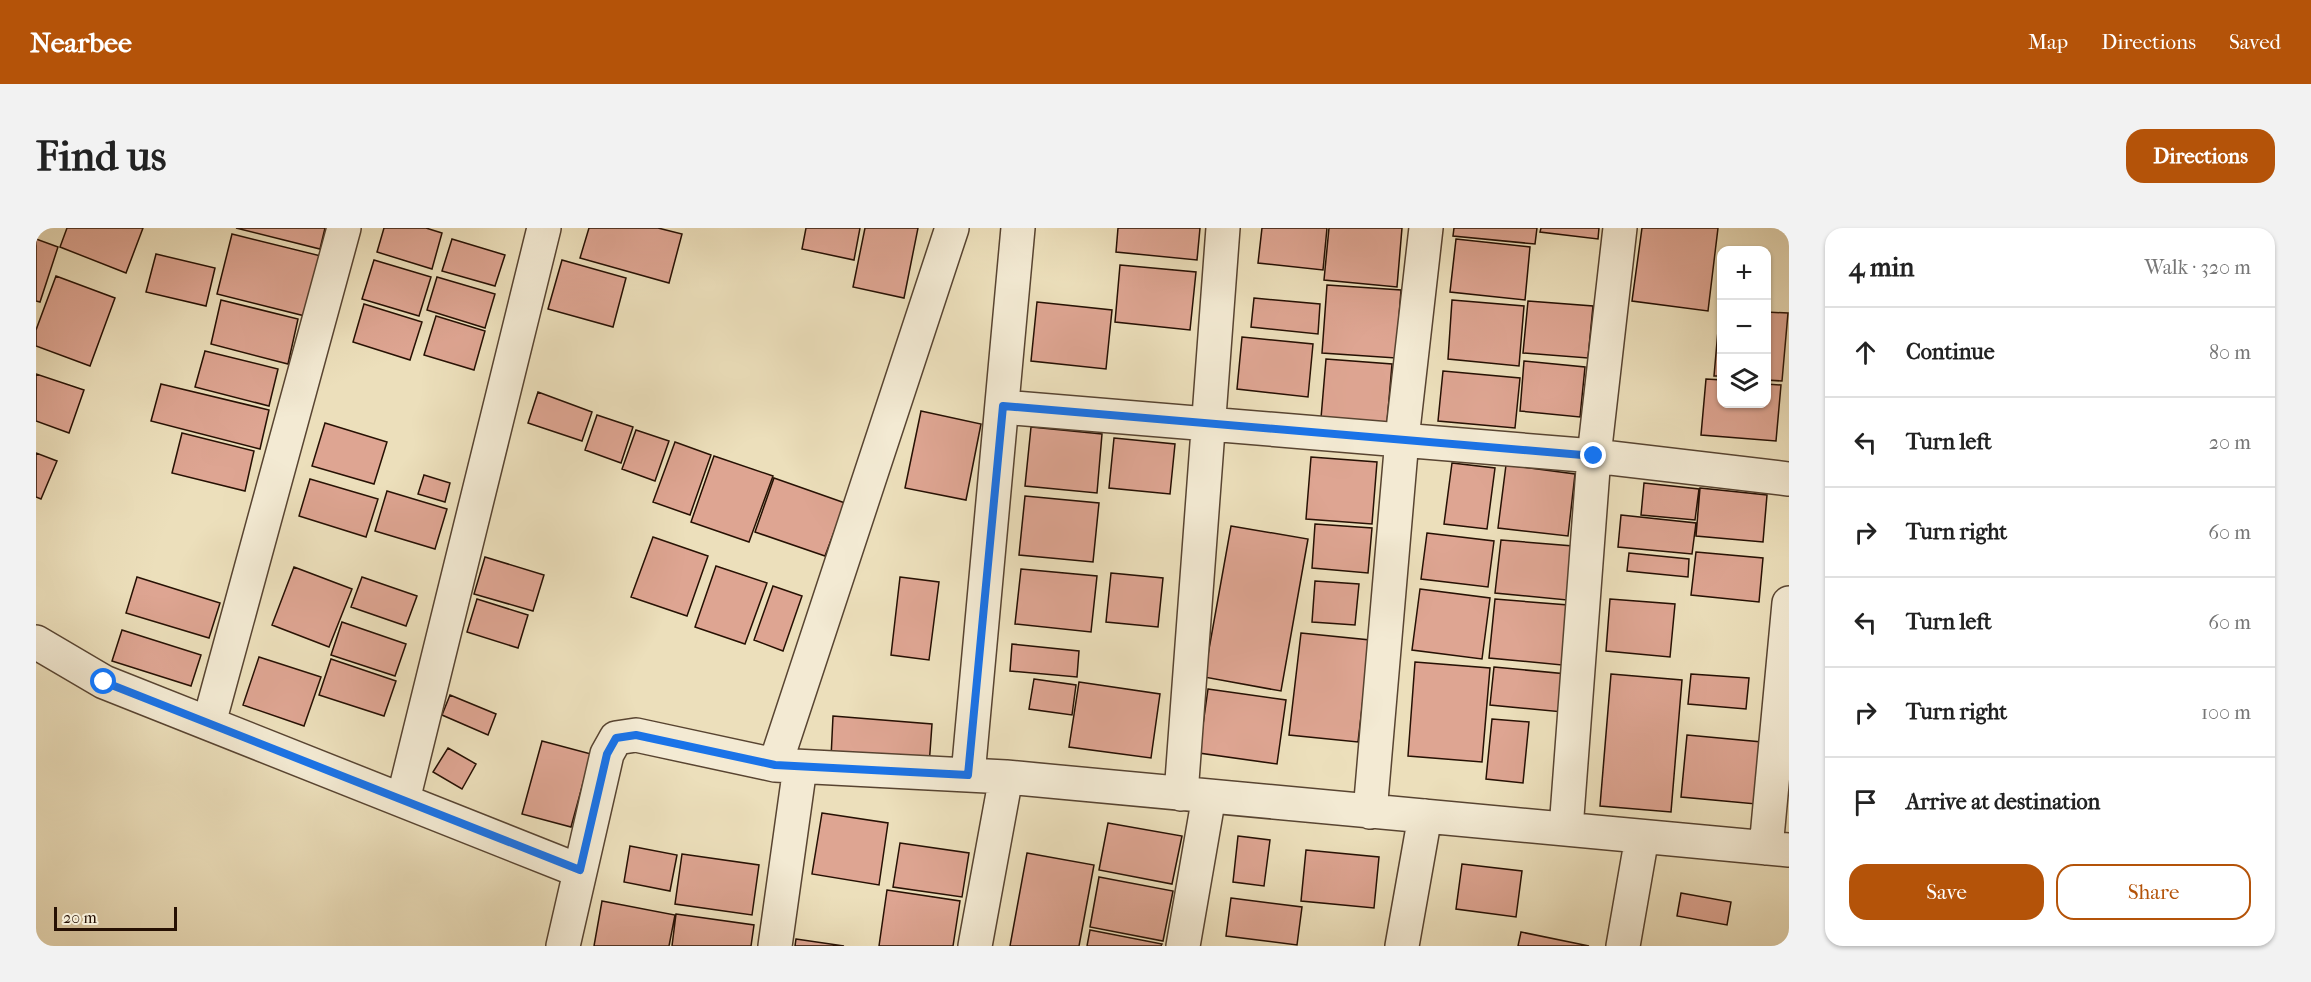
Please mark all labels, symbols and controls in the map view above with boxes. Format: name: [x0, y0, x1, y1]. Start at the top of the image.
text: Nearbee: [30, 26, 132, 59]
text: Map: [2028, 30, 2068, 54]
text: Directions: [2101, 30, 2196, 54]
text: Saved: [2229, 30, 2281, 54]
button: Directions: [2126, 129, 2275, 183]
text: Find us: [36, 132, 166, 181]
map controls: [1717, 246, 1771, 408]
button: +: [1717, 246, 1771, 300]
text: 4 min: [1849, 252, 1914, 283]
text: Walk · 320 m: [2145, 256, 2251, 279]
button: −: [1717, 300, 1771, 354]
icon: ahead: [1849, 336, 1882, 369]
text: Continue: [1906, 339, 1995, 365]
text: 80 m: [2209, 341, 2251, 364]
button: layers: [1717, 354, 1771, 408]
icon: left: [1849, 426, 1882, 459]
text: Turn left: [1906, 429, 1992, 455]
text: 20 m: [2209, 431, 2251, 454]
route end: [1580, 442, 1606, 468]
icon: right: [1849, 516, 1882, 549]
text: Turn right: [1906, 519, 2007, 545]
text: 60 m: [2208, 521, 2251, 544]
icon: left: [1849, 606, 1882, 639]
text: Turn left: [1906, 609, 1992, 635]
text: 60 m: [2208, 611, 2251, 634]
route start: [90, 668, 116, 694]
icon: right: [1849, 696, 1882, 729]
text: Turn right: [1906, 699, 2007, 725]
text: 100 m: [2201, 701, 2251, 724]
icon: arrive: [1849, 786, 1882, 819]
text: Arrive at destination: [1906, 789, 2100, 815]
button: Save: [1849, 864, 2044, 920]
button: Share: [2056, 864, 2251, 920]
scale bar: [54, 904, 177, 932]
text: 20 m: [63, 908, 97, 927]

